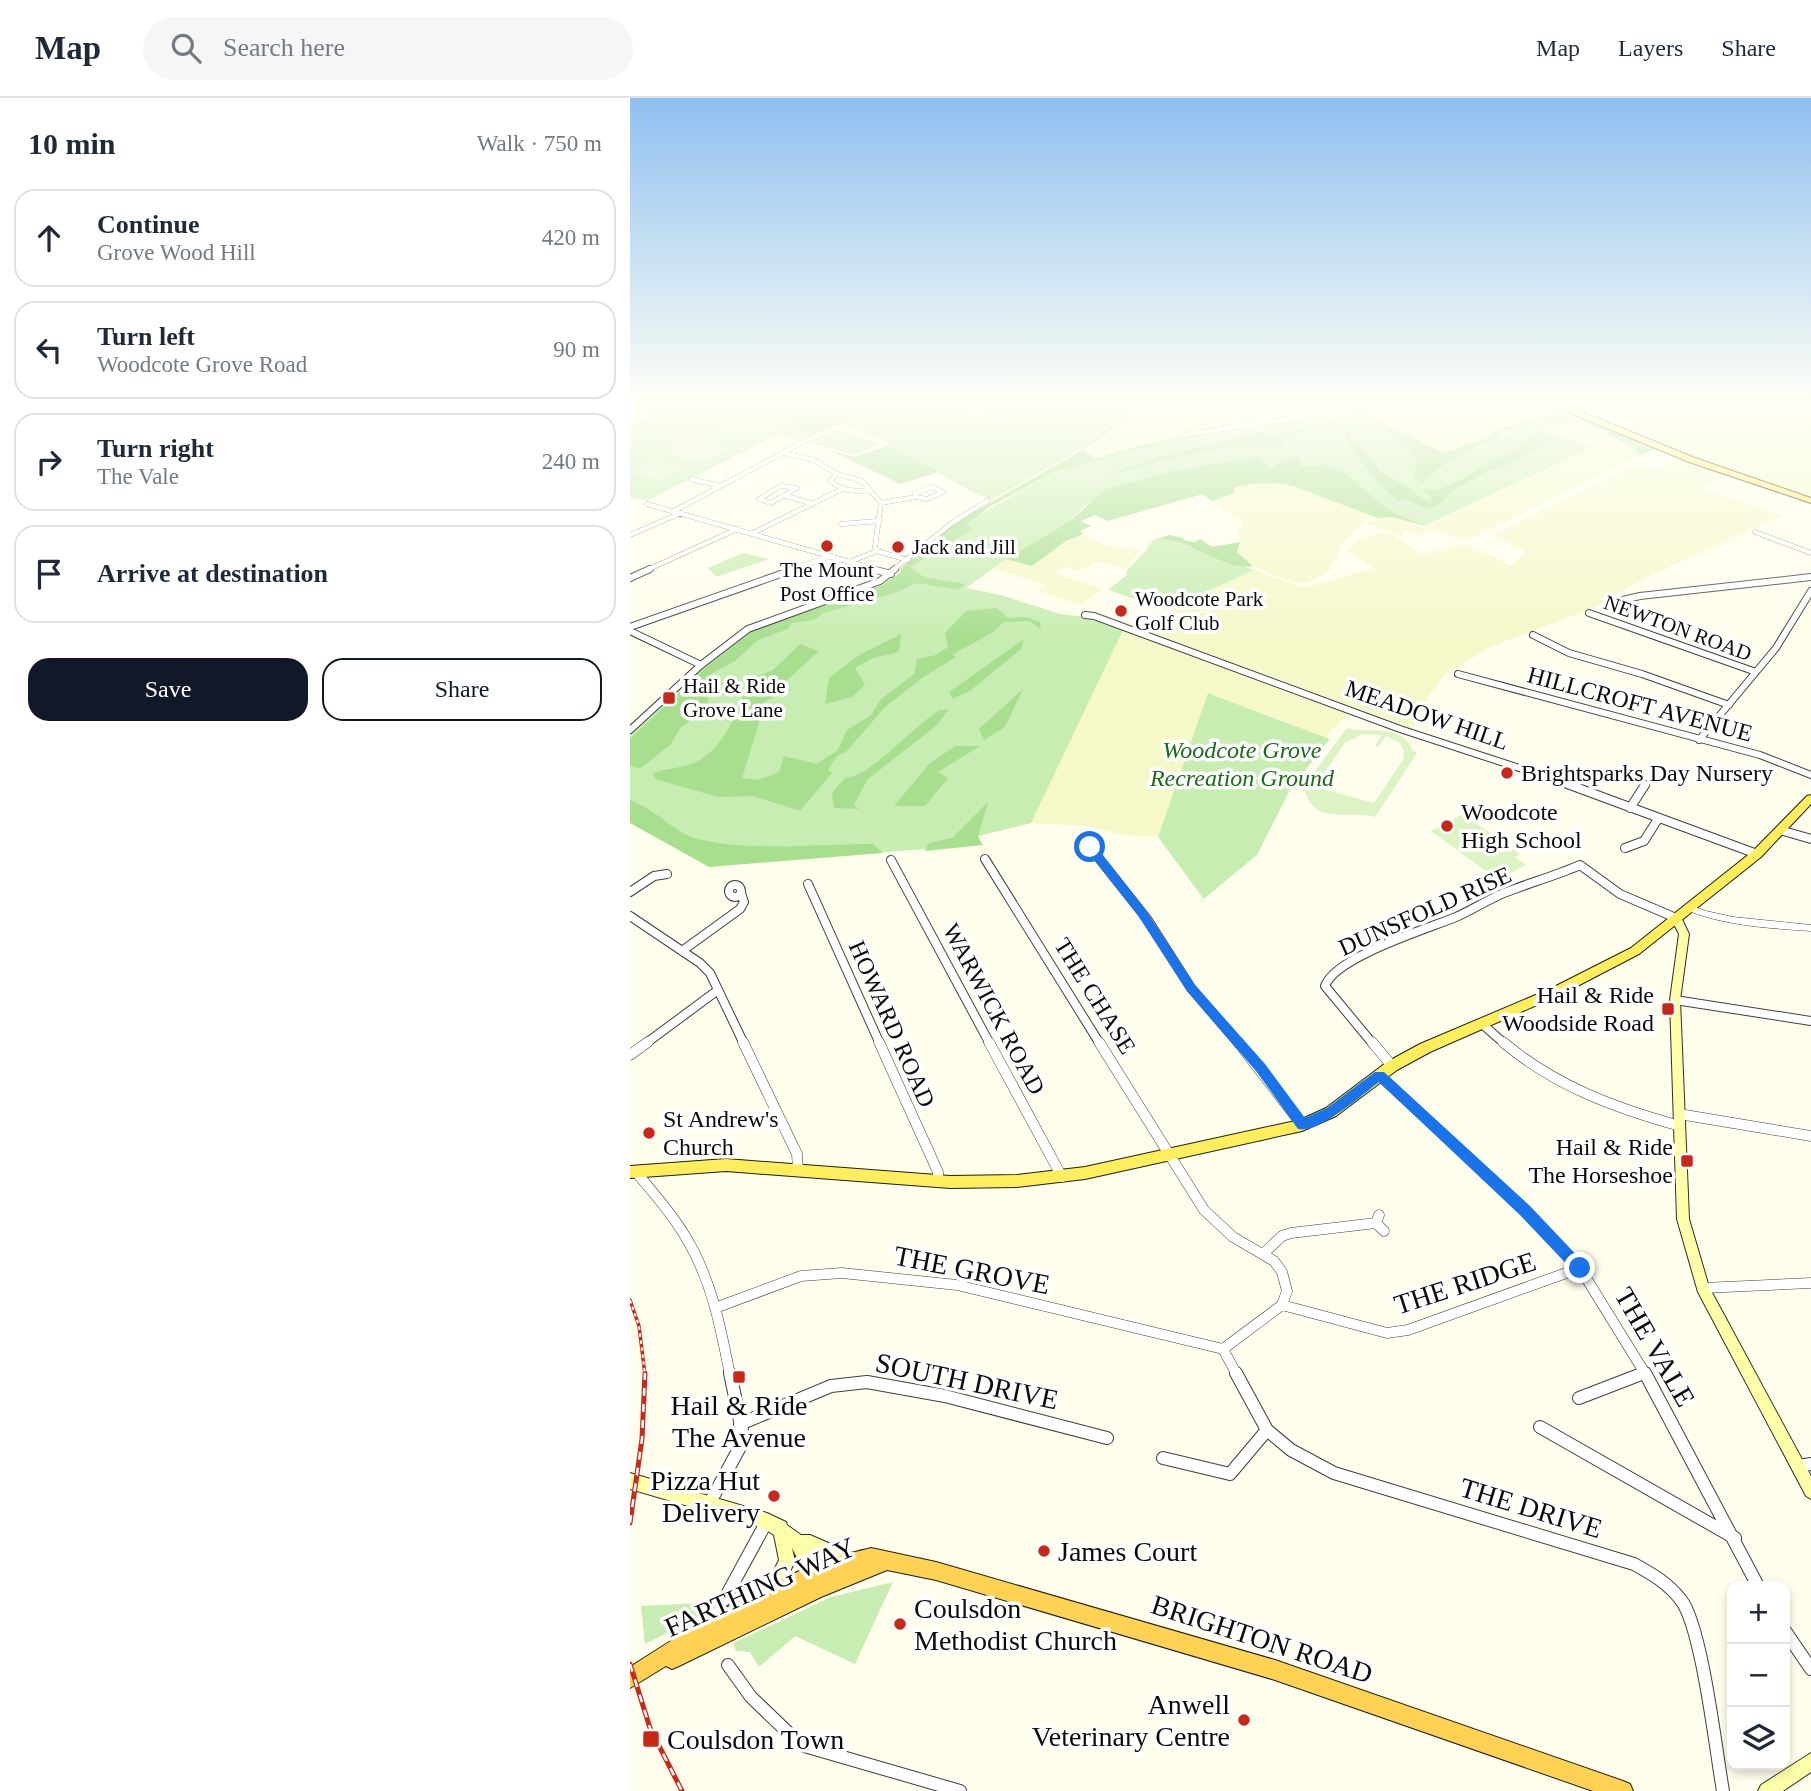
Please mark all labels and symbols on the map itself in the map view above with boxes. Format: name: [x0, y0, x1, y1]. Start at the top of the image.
place label: Jack and Jill: [912, 535, 1016, 559]
marker: The Mount Post Office: [819, 538, 835, 554]
marker: Jack and Jill: [890, 539, 906, 555]
place label: The Mount Post Office: [780, 558, 874, 606]
place label: Woodcote Park Golf Club: [1135, 587, 1264, 635]
street label: NEWTON ROAD: [1601, 590, 1755, 666]
marker: Woodcote Park Golf Club: [1113, 603, 1129, 619]
street label: HILLCROFT AVENUE: [1525, 661, 1755, 747]
place label: Hail & Ride Grove Lane: [683, 674, 786, 722]
street label: MEADOW HILL: [1342, 675, 1512, 755]
marker: Hail & Ride Grove Lane: [661, 690, 677, 706]
park label: Woodcote Grove Recreation Ground: [1149, 737, 1335, 791]
place label: Brightsparks Day Nursery: [1521, 760, 1773, 786]
marker: Brightsparks Day Nursery: [1499, 765, 1515, 781]
place label: Woodcote High School: [1461, 799, 1582, 853]
marker: Woodcote High School: [1439, 818, 1455, 834]
route start: [1074, 831, 1105, 862]
street label: DUNSFOLD RISE: [1335, 861, 1515, 961]
street label: WARWICK ROAD: [938, 919, 1050, 1099]
street label: THE CHASE: [1049, 933, 1141, 1059]
street label: HOWARD ROAD: [844, 937, 940, 1111]
place label: Hail & Ride Woodside Road: [1502, 982, 1654, 1036]
marker: Hail & Ride Woodside Road: [1660, 1001, 1676, 1017]
place label: St Andrew's Church: [663, 1106, 779, 1160]
marker: St Andrew's Church: [641, 1125, 657, 1141]
place label: Hail & Ride The Horseshoe: [1528, 1134, 1673, 1188]
marker: Hail & Ride The Horseshoe: [1679, 1153, 1695, 1169]
street label: THE GROVE: [892, 1240, 1052, 1300]
street label: THE RIDGE: [1390, 1246, 1540, 1320]
route end: [1564, 1252, 1595, 1283]
street label: THE VALE: [1609, 1282, 1701, 1412]
street label: SOUTH DRIVE: [873, 1347, 1061, 1415]
marker: Hail & Ride The Avenue: [731, 1369, 747, 1385]
place label: Hail & Ride The Avenue: [671, 1390, 807, 1453]
place label: Pizza Hut Delivery: [650, 1465, 760, 1528]
street label: THE DRIVE: [1456, 1472, 1606, 1544]
marker: Pizza Hut Delivery: [766, 1488, 782, 1504]
street label: FARTHING WAY: [660, 1531, 860, 1643]
place label: James Court: [1058, 1536, 1197, 1567]
marker: James Court: [1036, 1543, 1052, 1559]
street label: BRIGHTON ROAD: [1148, 1589, 1376, 1689]
place label: Coulsdon Methodist Church: [914, 1593, 1117, 1656]
marker: Coulsdon Methodist Church: [892, 1616, 908, 1632]
place label: Anwell Veterinary Centre: [1032, 1689, 1230, 1752]
marker: Anwell Veterinary Centre: [1236, 1712, 1252, 1728]
place label: Coulsdon Town: [667, 1724, 844, 1755]
marker: Coulsdon Town: [641, 1729, 661, 1749]

